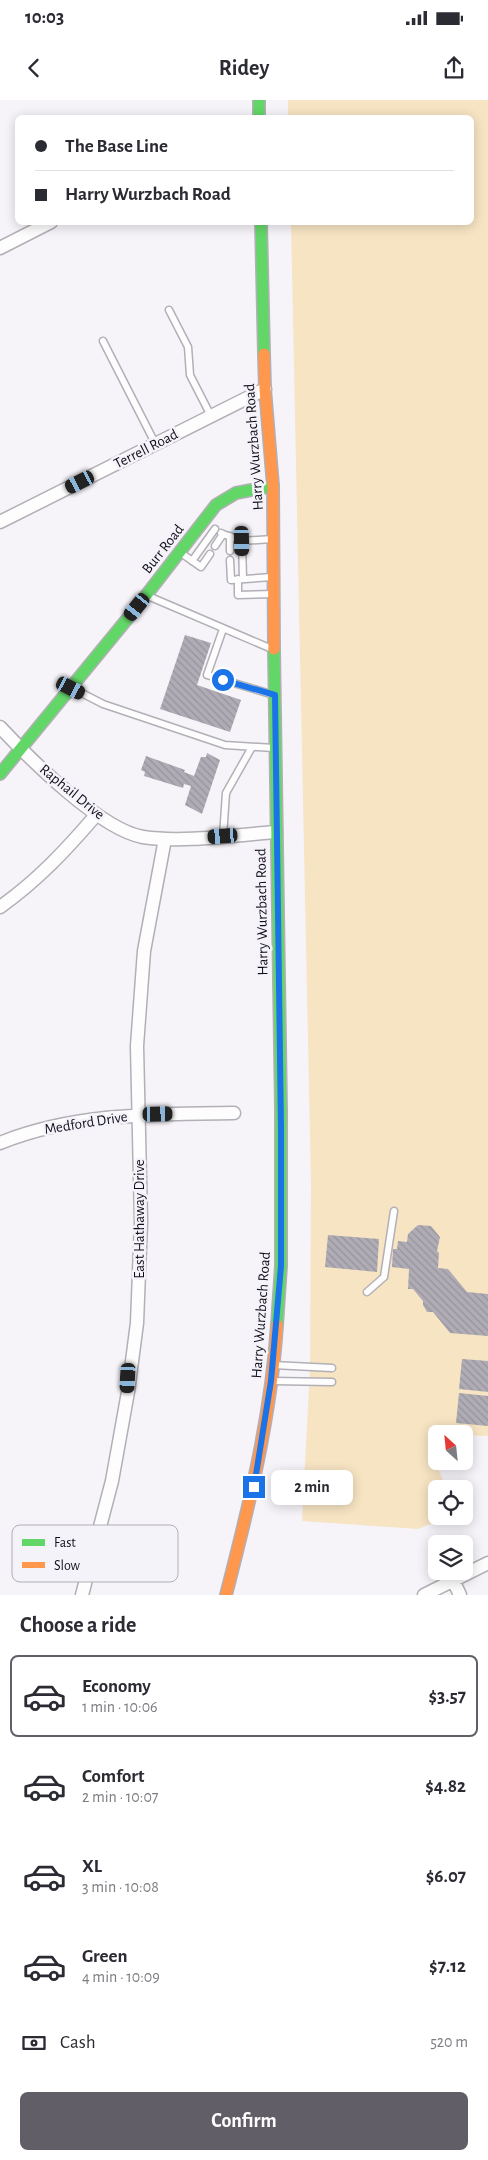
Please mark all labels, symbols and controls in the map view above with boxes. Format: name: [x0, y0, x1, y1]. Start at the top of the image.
text: 10:03: [25, 8, 64, 27]
icon: back: [20, 54, 48, 82]
icon: share: [440, 54, 468, 82]
text: Ridey: [219, 57, 269, 79]
text: The Base Line: [65, 137, 168, 156]
text: Harry Wurzbach Road: [65, 185, 231, 204]
street label: Harry Wurzbach Road: [242, 383, 266, 511]
street label: Terrell Road: [112, 426, 181, 471]
car: [63, 469, 96, 495]
street label: Burr Road: [139, 522, 187, 576]
car: [234, 526, 249, 556]
car: [121, 591, 152, 623]
route start: [212, 669, 234, 691]
car: [54, 675, 87, 701]
street label: Raphail Drive: [37, 762, 107, 823]
car: [207, 827, 238, 845]
street label: Harry Wurzbach Road: [253, 848, 271, 976]
car: [142, 1106, 173, 1122]
street label: Medford Drive: [43, 1109, 129, 1137]
street label: East Hathaway Drive: [132, 1159, 147, 1279]
street label: Harry Wurzbach Road: [249, 1251, 273, 1379]
car: [119, 1363, 136, 1393]
north arrow: [428, 1425, 472, 1470]
map controls: [428, 1425, 473, 1580]
callout: 2 min: [272, 1470, 354, 1504]
route end: [243, 1476, 265, 1498]
text: 2 min: [294, 1479, 330, 1495]
button: locate: [428, 1480, 473, 1525]
legend: [12, 1525, 178, 1582]
button: layers: [428, 1535, 473, 1580]
text: Fast: [54, 1536, 76, 1550]
text: Slow: [54, 1559, 81, 1573]
text: Choose a ride: [20, 1614, 136, 1636]
icon: car: [22, 1674, 67, 1719]
text: Economy: [82, 1677, 151, 1696]
text: $3.57: [428, 1687, 466, 1706]
text: 1 min · 10:06: [82, 1699, 158, 1715]
icon: car: [22, 1764, 67, 1809]
text: Comfort: [82, 1767, 144, 1786]
text: $4.82: [425, 1777, 466, 1796]
text: 2 min · 10:07: [82, 1789, 159, 1805]
icon: car: [22, 1854, 67, 1899]
text: XL: [82, 1857, 102, 1876]
text: $6.07: [426, 1867, 466, 1886]
text: 3 min · 10:08: [82, 1879, 159, 1895]
icon: car: [22, 1944, 67, 1989]
text: Green: [82, 1947, 128, 1966]
text: $7.12: [429, 1957, 466, 1976]
text: 4 min · 10:09: [82, 1969, 160, 1985]
icon: cash: [20, 2029, 48, 2057]
text: Cash: [60, 2033, 96, 2052]
text: 520 m: [430, 2034, 468, 2050]
button: Confirm: [20, 2092, 468, 2150]

